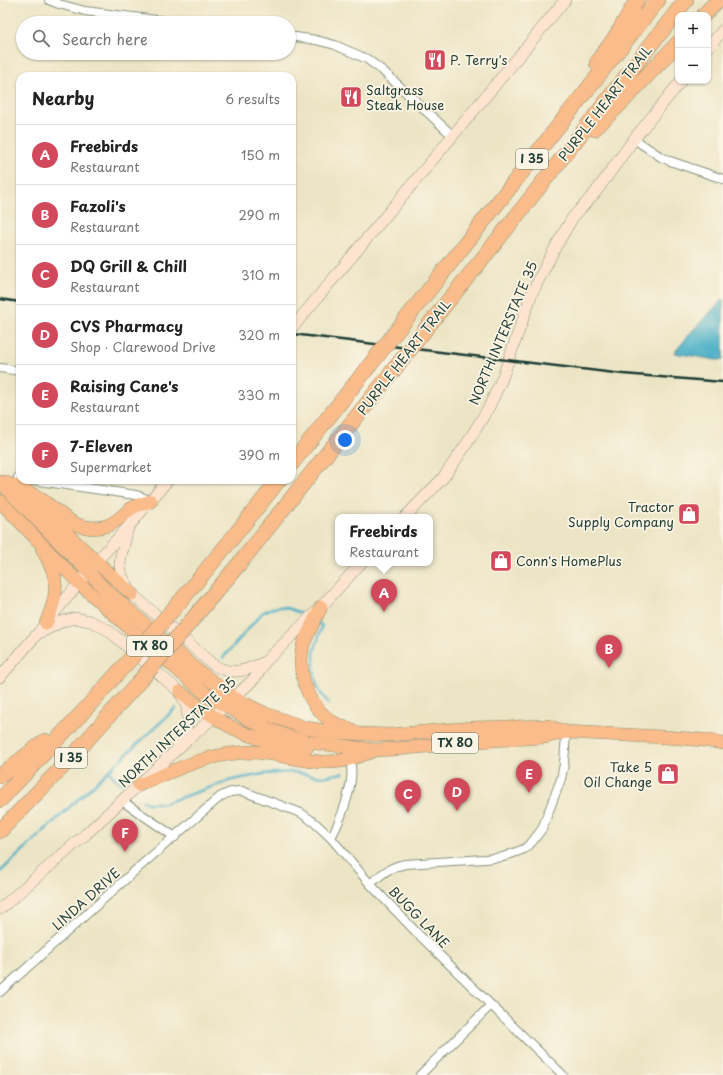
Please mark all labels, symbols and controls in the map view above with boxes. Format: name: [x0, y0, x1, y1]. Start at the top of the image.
map controls: [675, 12, 711, 84]
button: +: [675, 12, 711, 48]
search box: [16, 16, 296, 60]
icon: search: [30, 27, 52, 49]
text: Search here: [62, 27, 148, 50]
street label: PURPLE HEART TRAIL: [553, 40, 656, 165]
restaurant icon: P. Terry's: [422, 47, 448, 73]
button: −: [675, 48, 711, 84]
place label: P. Terry's: [450, 50, 507, 69]
place label: Saltgrass Steak House: [366, 80, 444, 114]
restaurant icon: Saltgrass Steak House: [338, 84, 364, 110]
text: Nearby: [32, 85, 94, 111]
text: 6 results: [225, 89, 280, 108]
text: Freebirds: [70, 134, 138, 157]
text: A: [40, 145, 50, 164]
text: 150 m: [241, 145, 280, 164]
road number: I 35: [516, 149, 548, 169]
text: Restaurant: [70, 157, 140, 176]
text: Fazoli's: [70, 194, 126, 217]
text: B: [41, 205, 49, 224]
text: 290 m: [239, 205, 280, 224]
text: Restaurant: [70, 217, 140, 236]
text: DQ Grill & Chill: [70, 254, 187, 277]
street label: NORTH INTERSTATE 35: [464, 258, 542, 408]
text: C: [40, 265, 50, 284]
text: 310 m: [241, 265, 280, 284]
text: Restaurant: [70, 277, 140, 296]
street label: PURPLE HEART TRAIL: [352, 294, 455, 419]
text: CVS Pharmacy: [70, 314, 183, 337]
text: D: [40, 325, 50, 344]
text: 320 m: [238, 325, 280, 344]
text: Shop · Clarewood Drive: [70, 337, 216, 356]
text: Raising Cane's: [70, 374, 179, 397]
text: E: [41, 385, 49, 404]
text: 330 m: [237, 385, 280, 404]
text: Restaurant: [70, 397, 140, 416]
your location: [335, 430, 355, 450]
text: 7-Eleven: [70, 434, 133, 457]
text: F: [41, 445, 49, 464]
text: 390 m: [238, 445, 280, 464]
text: Supermarket: [70, 457, 152, 476]
place label: Tractor Supply Company: [568, 497, 675, 531]
shop icon: Tractor Supply Company: [676, 501, 702, 527]
popup: [335, 514, 433, 566]
text: Freebirds: [349, 519, 418, 542]
text: Restaurant: [349, 542, 419, 561]
shop icon: Conn's HomePlus: [488, 548, 514, 574]
place label: Conn's HomePlus: [516, 551, 622, 570]
pin: A: [371, 579, 397, 612]
pin: B: [596, 635, 622, 668]
road number: TX 80: [127, 636, 173, 656]
street label: NORTH INTERSTATE 35: [114, 672, 240, 791]
road number: TX 80: [432, 733, 478, 753]
road number: I 35: [55, 748, 87, 768]
place label: Take 5 Oil Change: [583, 757, 652, 791]
pin: E: [516, 760, 542, 793]
shop icon: Take 5 Oil Change: [655, 761, 681, 787]
pin: D: [444, 778, 470, 811]
pin: C: [395, 780, 421, 813]
pin: F: [112, 819, 138, 852]
street label: LINDA DRIVE: [48, 863, 124, 934]
street label: BUGG LANE: [385, 881, 454, 952]

